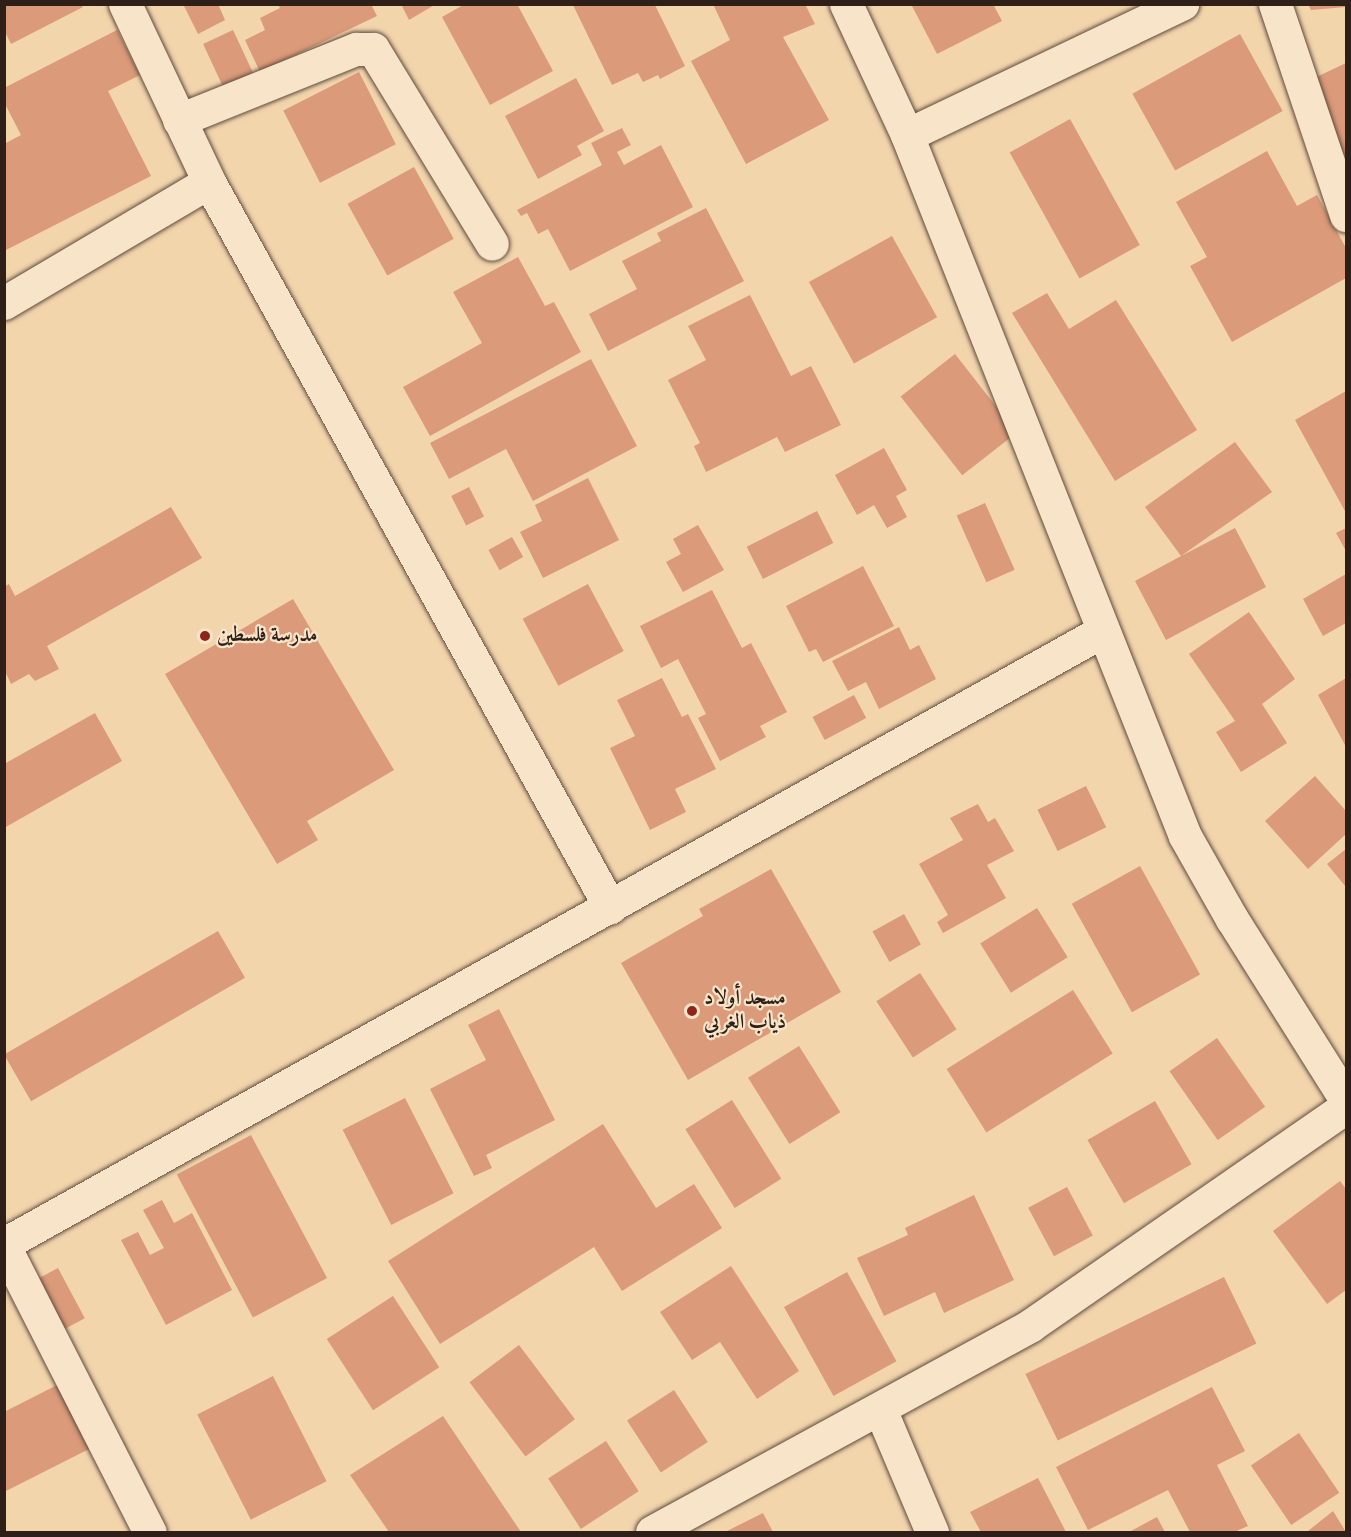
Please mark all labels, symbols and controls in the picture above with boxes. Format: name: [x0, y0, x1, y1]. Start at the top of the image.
place label: مدرسة فلسطين: [217, 623, 317, 649]
marker: مدرسة فلسطين: [198, 629, 212, 643]
place label: مسجد أولاد ذياب الغربي: [704, 986, 786, 1036]
marker: مسجد أولاد ذياب الغربي: [685, 1004, 699, 1018]

